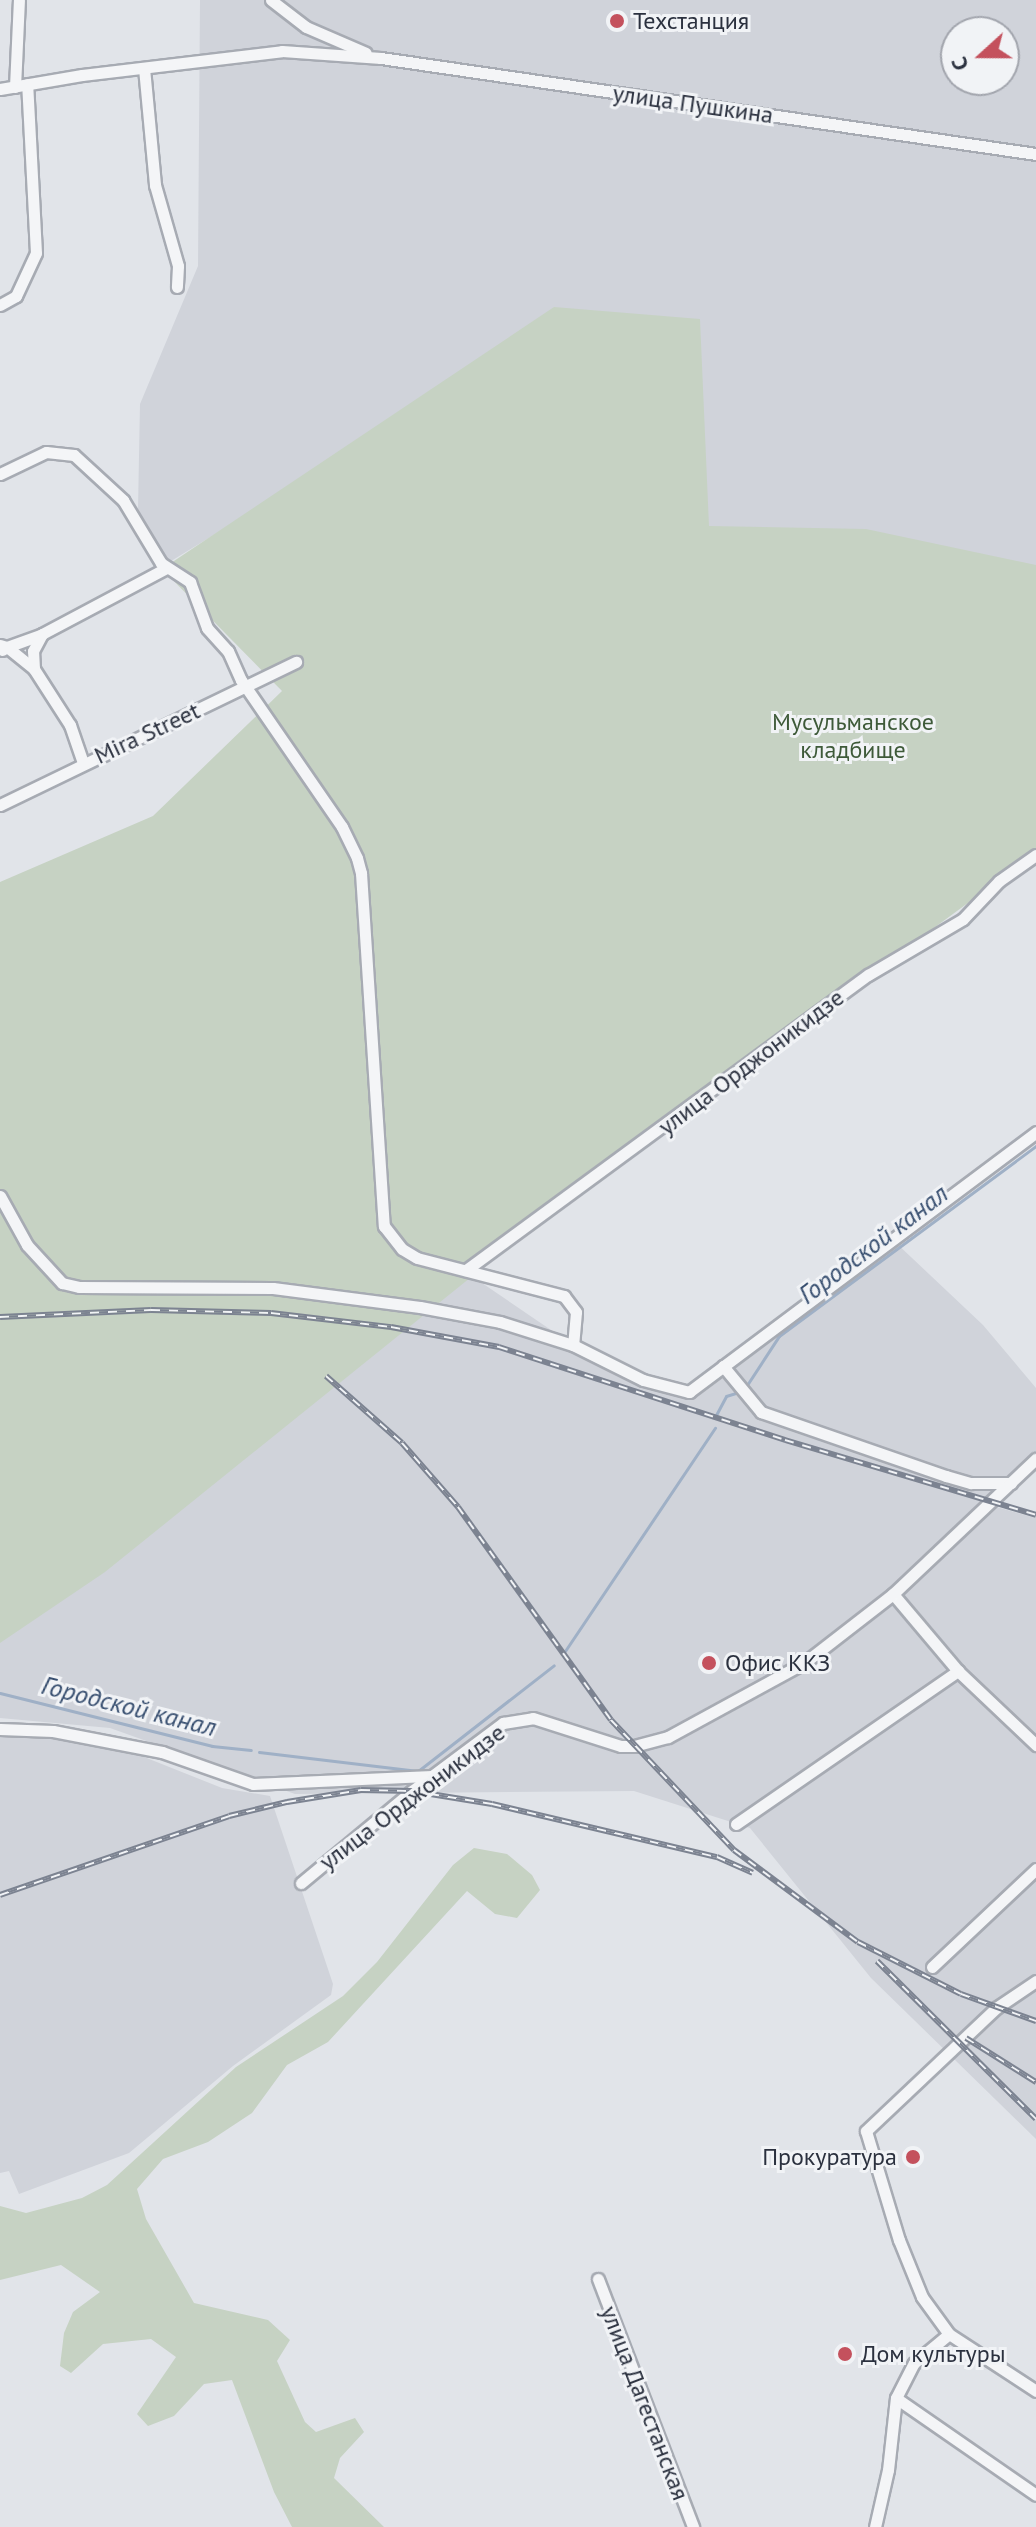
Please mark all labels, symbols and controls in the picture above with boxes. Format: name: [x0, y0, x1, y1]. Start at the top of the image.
place label: Техстанция: [633, 7, 749, 35]
marker: Техстанция: [608, 12, 626, 30]
north arrow: [940, 16, 1020, 96]
text: С: [944, 53, 975, 75]
street label: улица Пушкина: [611, 78, 775, 130]
street label: Mira Street: [90, 696, 204, 770]
park label: Мусульманское кладбище: [772, 708, 934, 764]
street label: улица Орджоникидзе: [653, 983, 849, 1141]
water label: Городской канал: [792, 1178, 954, 1310]
place label: Офис ККЗ: [725, 1649, 830, 1677]
marker: Офис ККЗ: [700, 1654, 718, 1672]
water label: Городской канал: [38, 1669, 220, 1743]
street label: улица Орджоникидзе: [314, 1718, 510, 1876]
place label: Прокуратура: [762, 2143, 897, 2171]
marker: Прокуратура: [904, 2148, 922, 2166]
street label: улица Дагестанская: [595, 2302, 695, 2504]
place label: Дом культуры: [861, 2340, 1005, 2368]
marker: Дом культуры: [836, 2345, 854, 2363]

